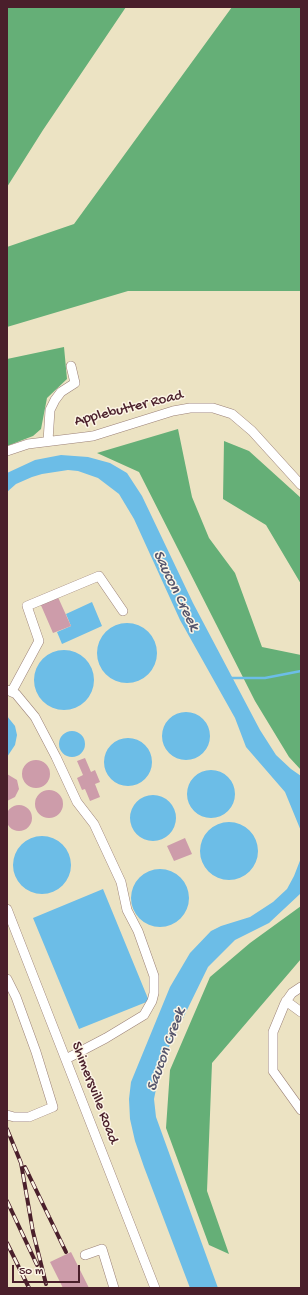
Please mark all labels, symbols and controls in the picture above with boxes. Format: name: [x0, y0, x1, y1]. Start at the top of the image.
street label: Applebutter Road: [73, 387, 185, 431]
water label: Saucon Creek: [147, 548, 203, 634]
water label: Saucon Creek: [143, 1006, 191, 1094]
street label: Shimersville Road: [66, 1039, 122, 1147]
scale bar: [14, 1257, 82, 1283]
text: 50 m: [19, 1265, 44, 1279]

